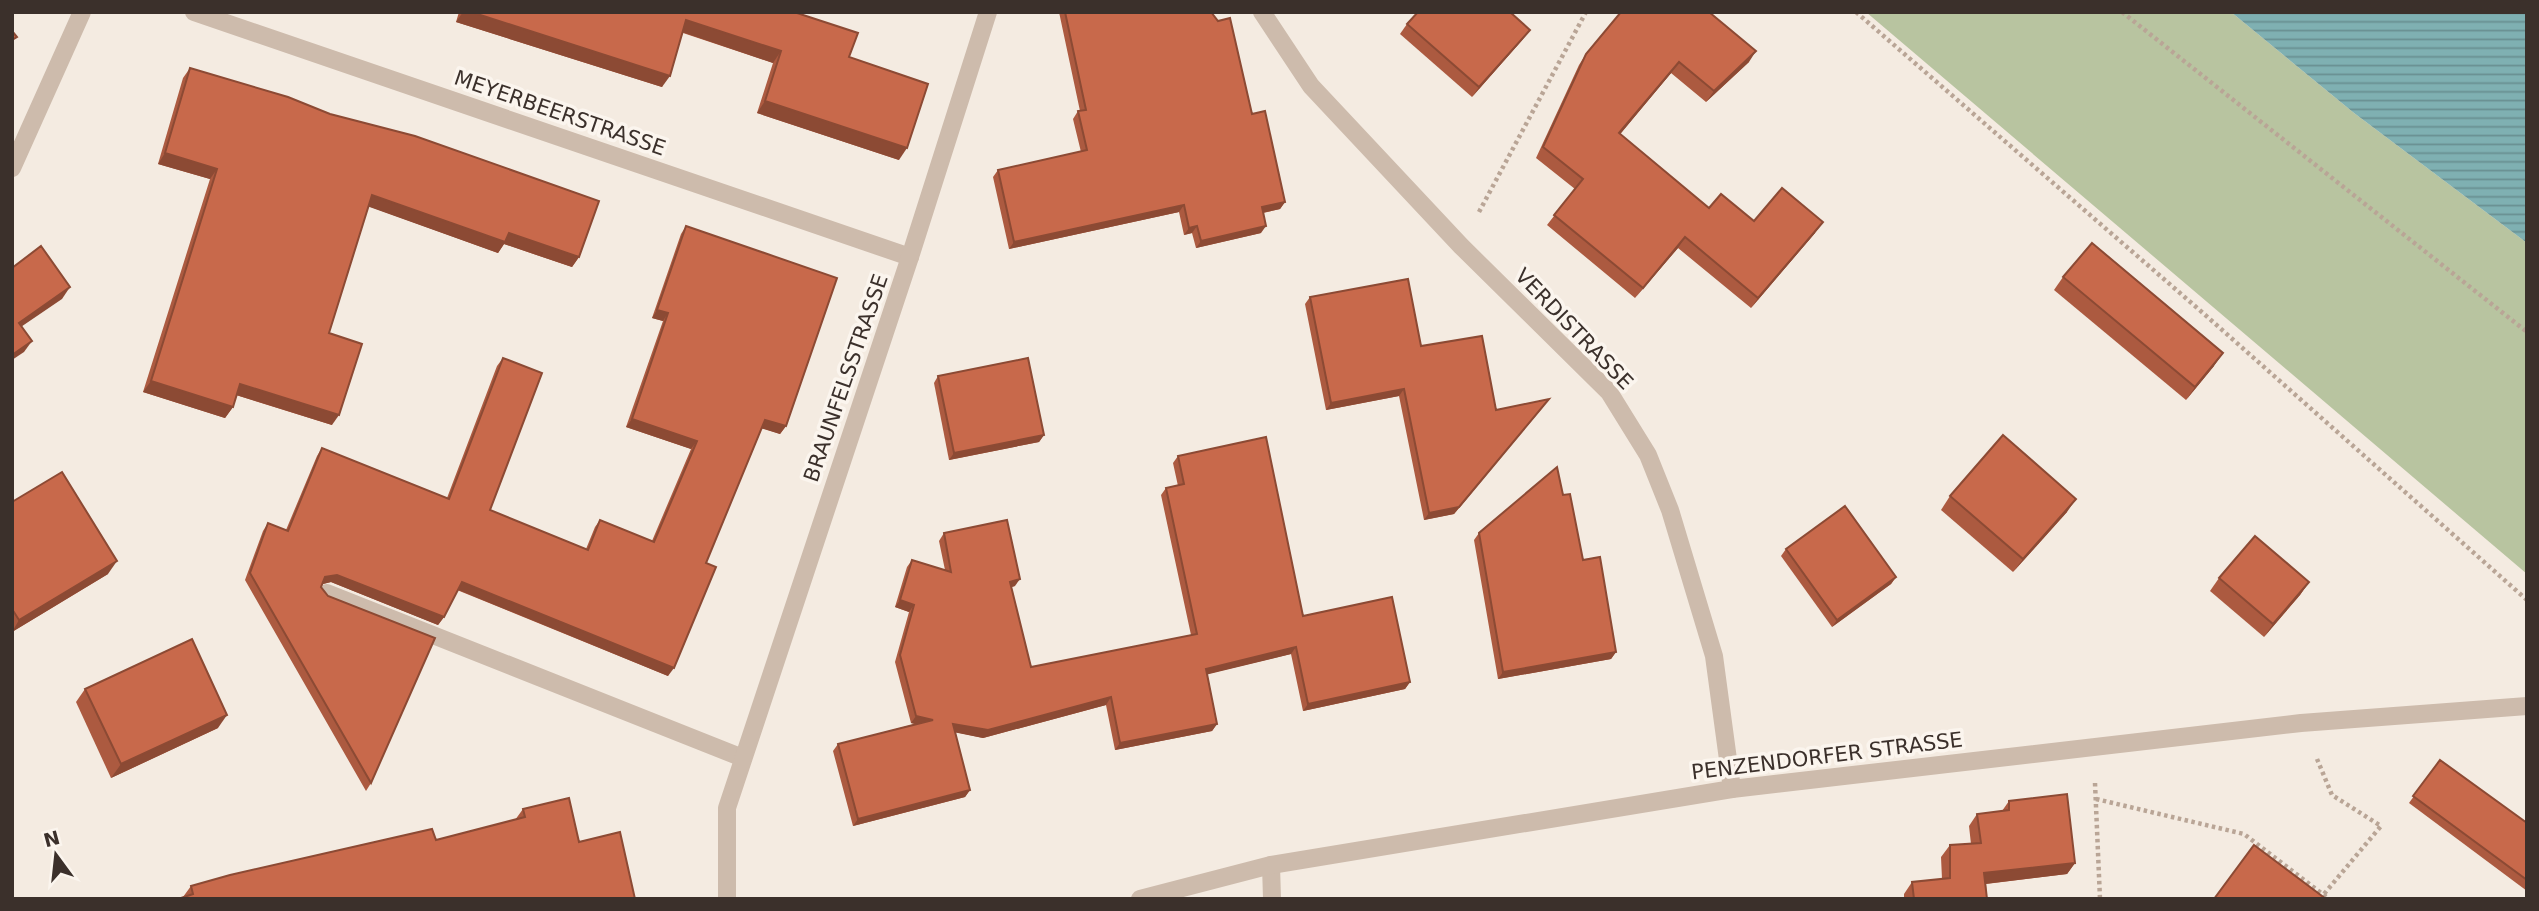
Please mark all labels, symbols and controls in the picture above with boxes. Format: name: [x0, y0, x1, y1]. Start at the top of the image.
street label: MEYERBEERSTRASSE: [451, 66, 669, 160]
street label: VERDISTRASSE: [1510, 264, 1638, 394]
street label: BRAUNFELSSTRASSE: [799, 271, 893, 485]
street label: PENZENDORFER STRASSE: [1690, 727, 1964, 785]
north arrow: [21, 820, 91, 890]
text: N: [41, 826, 62, 851]

